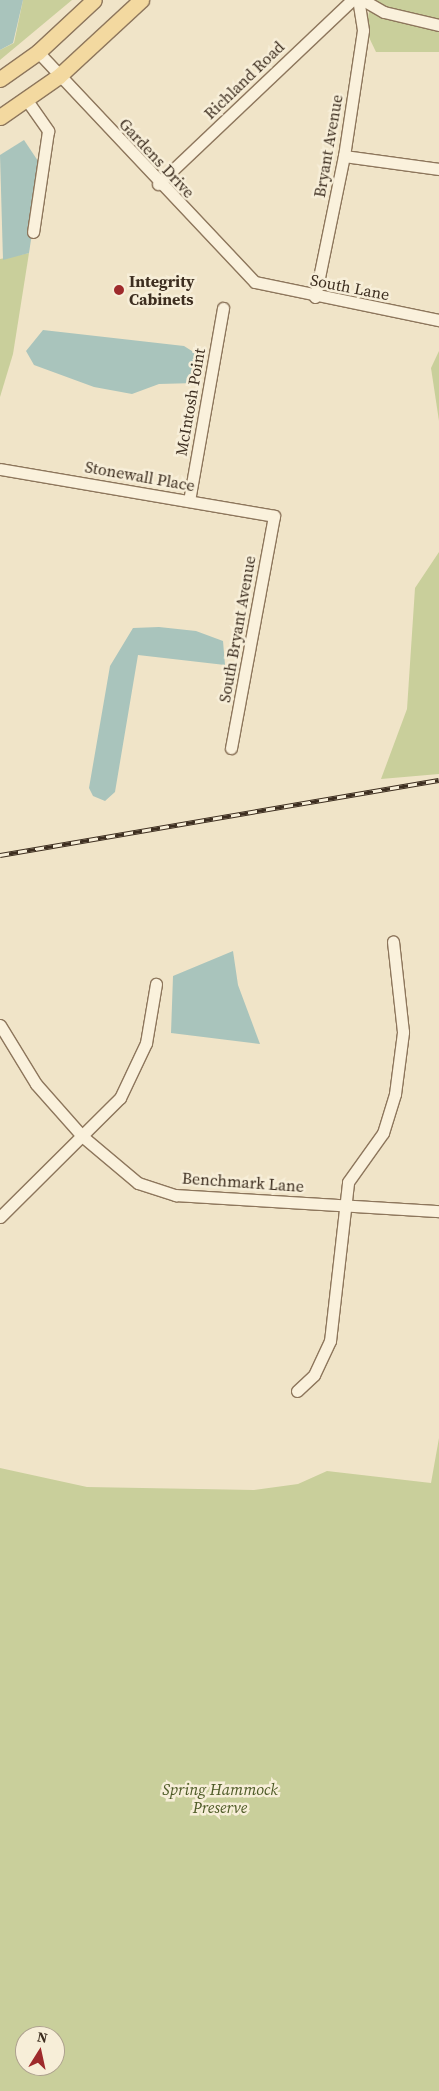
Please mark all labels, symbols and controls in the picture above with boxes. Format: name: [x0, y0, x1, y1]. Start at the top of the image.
street label: Richland Road: [200, 37, 288, 123]
street label: Bryant Avenue: [310, 93, 346, 199]
street label: Gardens Drive: [115, 114, 199, 202]
street label: South Lane: [309, 270, 391, 304]
place label: Integrity Cabinets: [129, 271, 195, 309]
marker: Integrity Cabinets: [113, 284, 125, 296]
street label: McIntosh Point: [171, 347, 209, 457]
street label: Stonewall Place: [84, 457, 196, 495]
street label: South Bryant Avenue: [215, 554, 259, 704]
street label: Benchmark Lane: [181, 1168, 305, 1196]
park label: Spring Hammock Preserve: [162, 1779, 278, 1817]
north arrow: [15, 2026, 65, 2076]
text: N: [36, 2026, 49, 2048]

